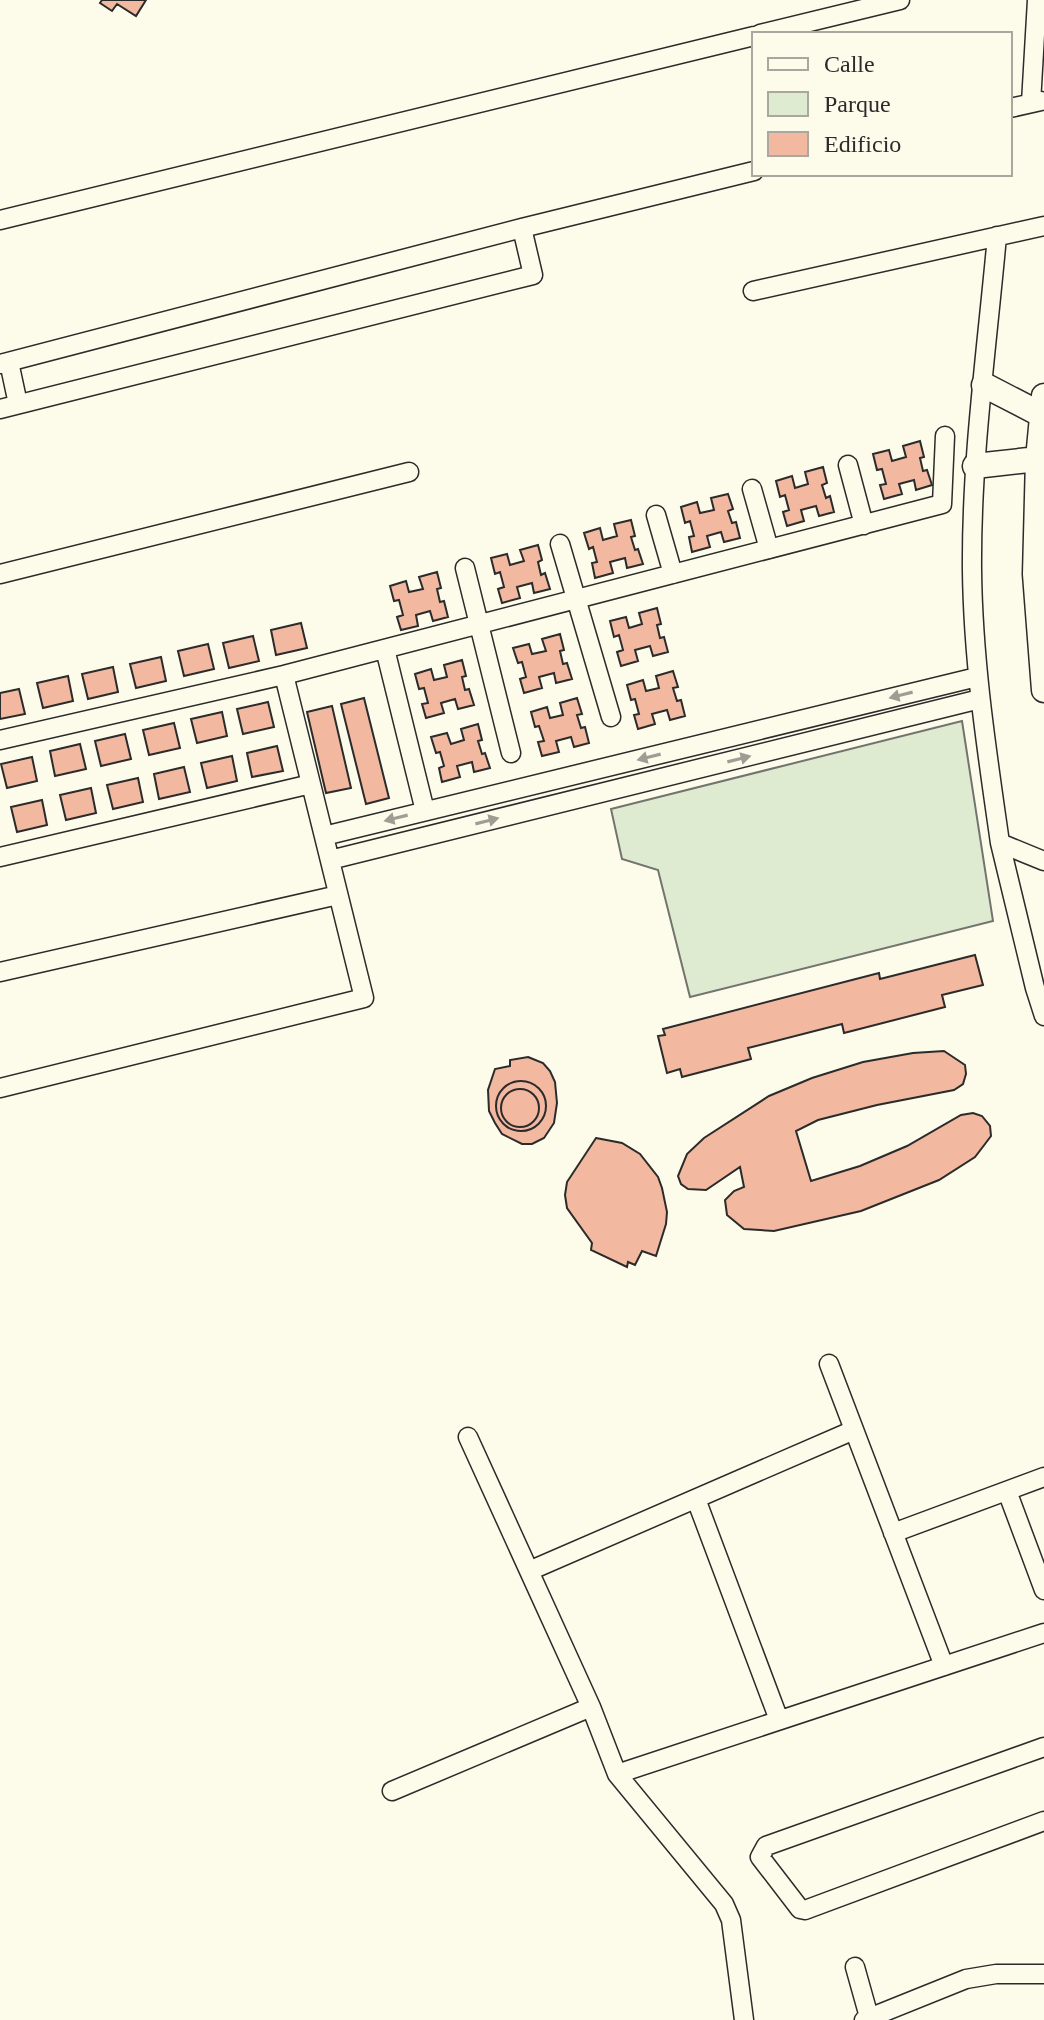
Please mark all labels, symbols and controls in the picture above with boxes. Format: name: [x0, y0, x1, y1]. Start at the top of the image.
legend: [752, 32, 1012, 176]
text: Calle: [824, 51, 875, 77]
text: Parque: [824, 91, 891, 117]
text: Edificio: [824, 131, 901, 157]
one-way arrow: [889, 689, 914, 702]
one-way arrow: [636, 751, 661, 763]
one-way arrow: [727, 752, 752, 765]
one-way arrow: [384, 812, 409, 825]
one-way arrow: [475, 815, 500, 827]

